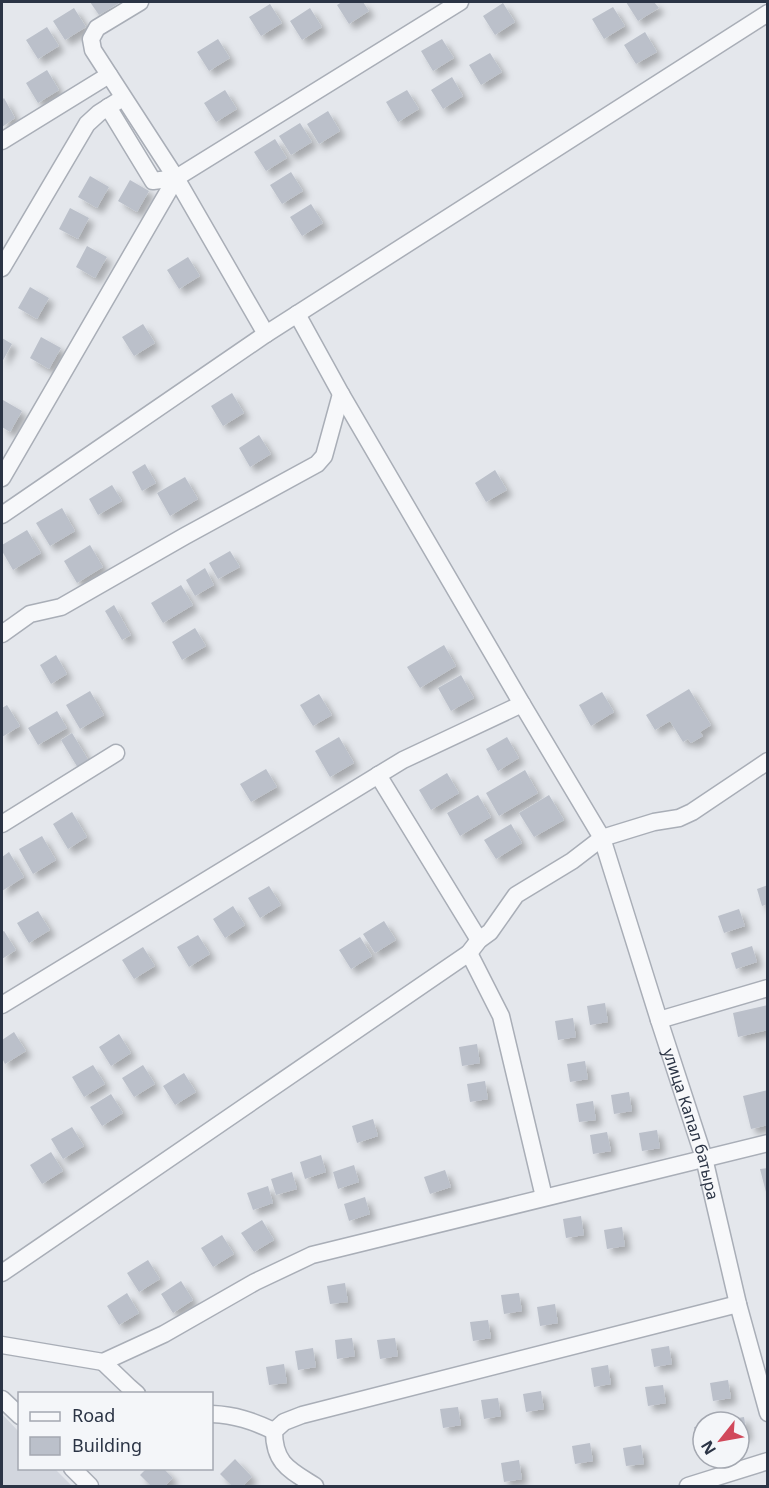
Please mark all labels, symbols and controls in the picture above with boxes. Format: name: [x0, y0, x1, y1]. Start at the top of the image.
street label: улица Капал батыра: [658, 1045, 724, 1202]
legend: [18, 1392, 213, 1470]
text: Road: [72, 1403, 115, 1427]
north arrow: [691, 1410, 751, 1470]
text: Building: [72, 1433, 142, 1457]
text: N: [695, 1436, 721, 1459]

